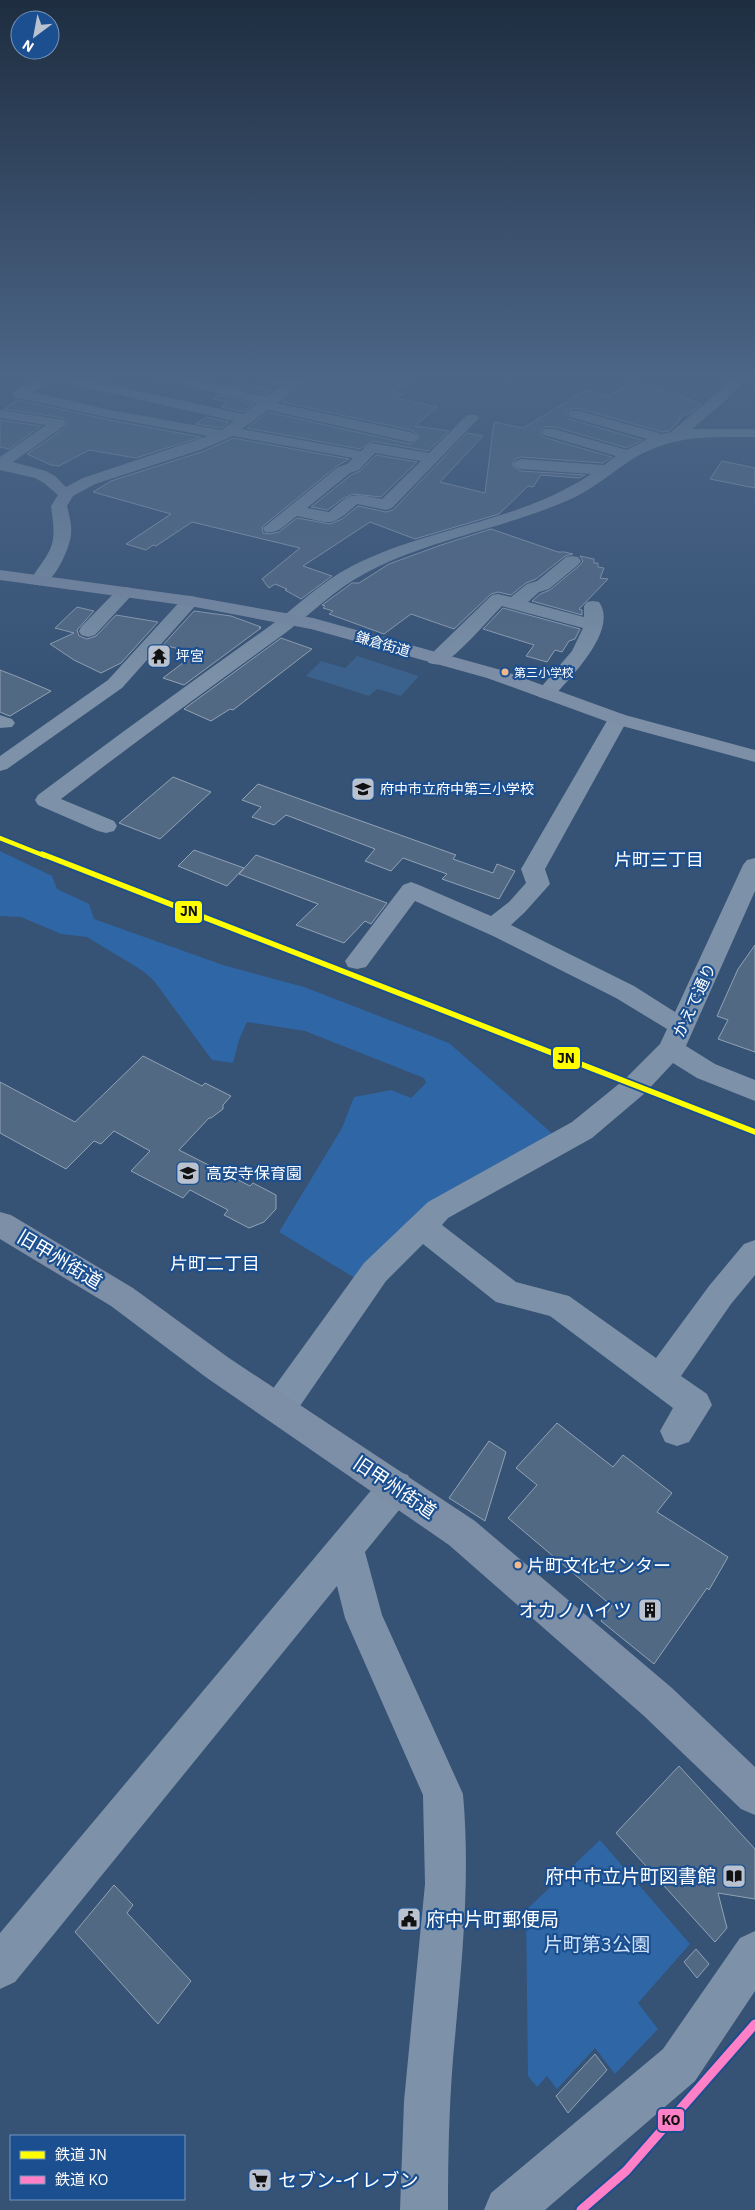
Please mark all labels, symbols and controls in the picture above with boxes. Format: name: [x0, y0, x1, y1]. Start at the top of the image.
north arrow: [10, 10, 60, 60]
text: N: [19, 36, 37, 56]
street label: 鎌倉街道: [354, 628, 412, 660]
temple icon: 坪宮: [146, 643, 172, 669]
place label: 坪宮: [176, 647, 204, 665]
place label: 第三小学校: [514, 665, 574, 680]
marker: 第三小学校: [500, 667, 510, 677]
school or university icon: 府中市立府中第三小学校: [350, 776, 376, 802]
place label: 府中市立府中第三小学校: [380, 780, 534, 798]
district label: 片町三丁目: [614, 848, 704, 871]
line badge: JN: [174, 900, 203, 924]
text: JN: [180, 902, 198, 920]
street label: かえで通り: [668, 960, 720, 1040]
line badge: JN: [552, 1046, 581, 1070]
text: JN: [557, 1049, 575, 1067]
school or university icon: 高安寺保育園: [175, 1160, 201, 1186]
place label: 高安寺保育園: [206, 1163, 302, 1183]
street label: 旧甲州街道: [13, 1224, 107, 1294]
district label: 片町二丁目: [170, 1252, 260, 1275]
street label: 旧甲州街道: [349, 1450, 441, 1524]
place label: 片町文化センター: [527, 1554, 671, 1577]
marker: 片町文化センター: [513, 1560, 523, 1570]
building icon: オカノハイツ: [637, 1597, 663, 1623]
place label: オカノハイツ: [518, 1598, 632, 1622]
library icon: 府中市立片町図書館: [721, 1863, 747, 1889]
place label: 府中市立片町図書館: [545, 1864, 716, 1888]
public building icon: 府中片町郵便局: [396, 1906, 422, 1932]
place label: 府中片町郵便局: [426, 1907, 559, 1931]
park label: 片町第3公園: [544, 1932, 650, 1956]
line badge: KO: [657, 2108, 685, 2132]
text: KO: [661, 2111, 681, 2129]
legend: [10, 2135, 185, 2200]
text: 鉄道 JN: [55, 2145, 107, 2164]
supermarket icon: セブン-イレブン: [247, 2167, 273, 2193]
place label: セブン-イレブン: [278, 2168, 419, 2192]
text: 鉄道 KO: [55, 2170, 108, 2189]

